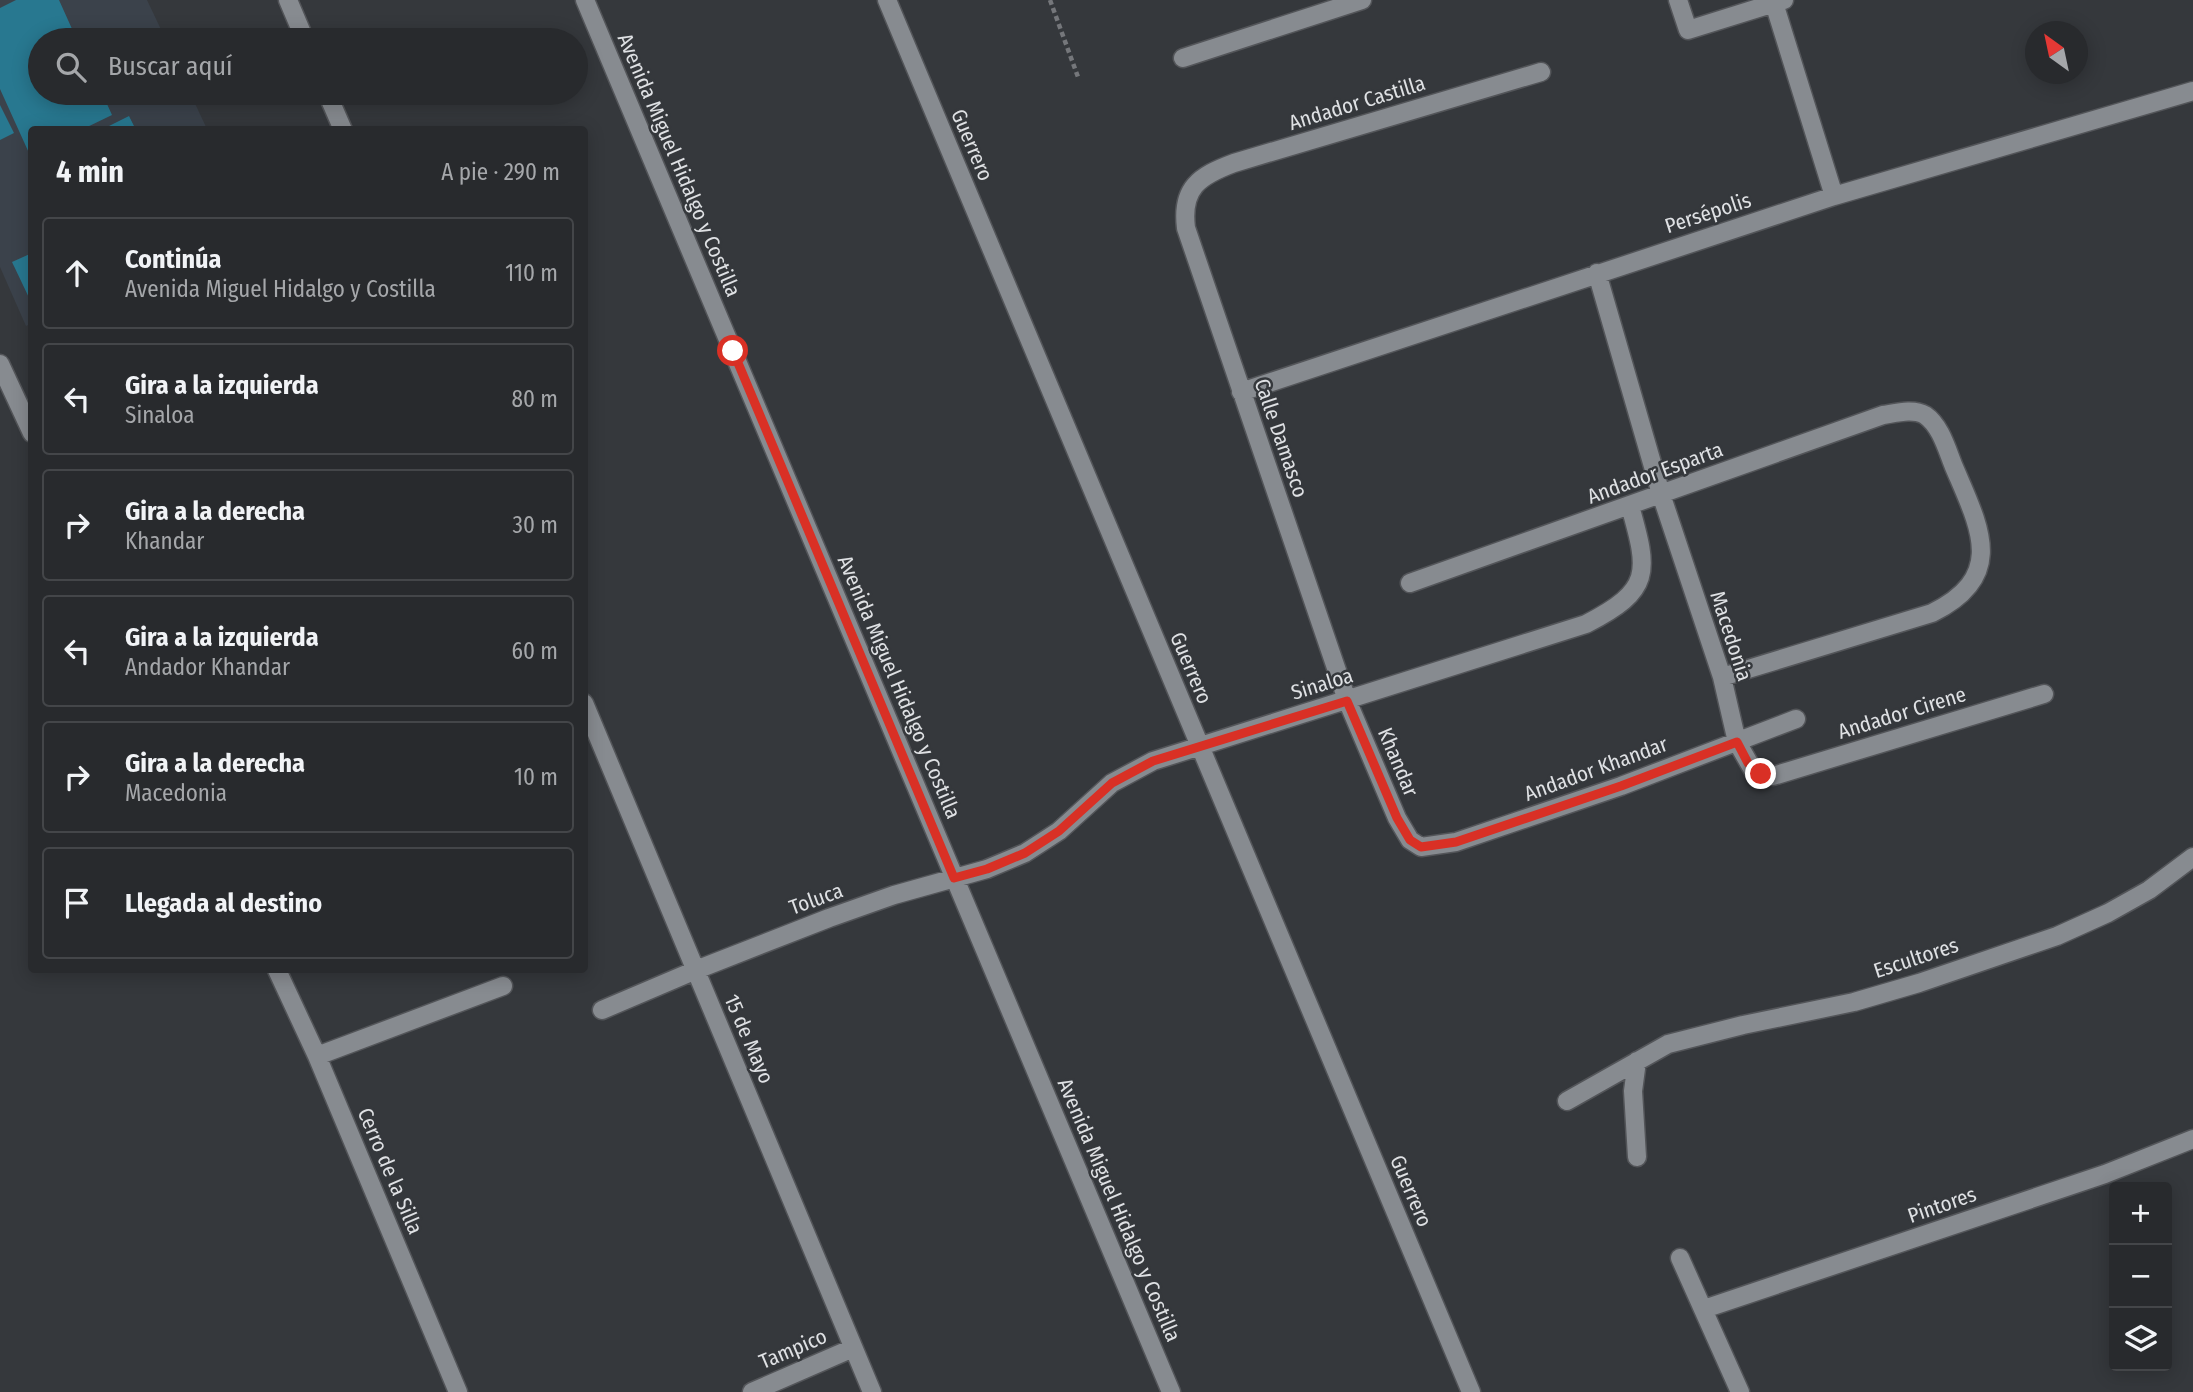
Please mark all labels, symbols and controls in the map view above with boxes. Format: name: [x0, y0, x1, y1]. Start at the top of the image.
north arrow: [2025, 21, 2088, 84]
search box: [28, 28, 588, 105]
street label: Avenida Miguel Hidalgo y Costilla: [612, 29, 746, 301]
icon: search: [52, 48, 90, 86]
text: Buscar aquí: [108, 51, 233, 82]
street label: Andador Castilla: [1286, 70, 1428, 136]
street label: Guerrero: [945, 105, 999, 185]
text: 4 min: [56, 154, 124, 190]
text: A pie · 290 m: [441, 158, 560, 186]
street label: Persépolis: [1662, 187, 1754, 239]
text: Continúa: [125, 244, 222, 275]
icon: ahead: [58, 254, 96, 292]
text: 110 m: [505, 259, 558, 287]
text: Avenida Miguel Hidalgo y Costilla: [125, 275, 436, 303]
route start: [717, 335, 748, 366]
text: Gira a la izquierda: [125, 370, 319, 401]
street label: Calle Damasco: [1249, 375, 1313, 501]
icon: left: [58, 380, 96, 418]
text: 80 m: [511, 385, 558, 413]
text: Sinaloa: [125, 401, 194, 429]
street label: Andador Esparta: [1584, 436, 1726, 510]
text: Gira a la derecha: [125, 496, 305, 527]
icon: right: [58, 506, 96, 544]
text: 30 m: [513, 511, 558, 539]
text: Khandar: [125, 527, 204, 555]
street label: Avenida Miguel Hidalgo y Costilla: [832, 551, 966, 823]
street label: Macedonia: [1704, 588, 1758, 684]
text: Gira a la izquierda: [125, 622, 319, 653]
street label: Guerrero: [1164, 628, 1218, 708]
icon: left: [58, 632, 96, 670]
text: 60 m: [512, 637, 558, 665]
text: Andador Khandar: [125, 653, 290, 681]
street label: Sinaloa: [1288, 662, 1356, 706]
street label: Andador Cirene: [1835, 681, 1969, 745]
street label: Khandar: [1372, 724, 1424, 801]
street label: Andador Khandar: [1521, 731, 1672, 807]
text: Gira a la derecha: [125, 748, 305, 779]
icon: right: [58, 758, 96, 796]
route end: [1745, 758, 1776, 789]
text: 10 m: [514, 763, 558, 791]
text: Macedonia: [125, 779, 227, 807]
street label: Toluca: [786, 877, 846, 921]
icon: arrive: [58, 884, 96, 922]
text: Llegada al destino: [125, 888, 322, 919]
street label: Escultores: [1870, 932, 1962, 984]
street label: 15 de Mayo: [719, 990, 779, 1088]
street label: Avenida Miguel Hidalgo y Costilla: [1052, 1074, 1186, 1346]
street label: Cerro de la Silla: [352, 1104, 428, 1238]
street label: Guerrero: [1384, 1151, 1438, 1231]
street label: Pintores: [1904, 1181, 1980, 1229]
map controls: [2109, 1182, 2172, 1371]
button: +: [2109, 1182, 2172, 1245]
button: −: [2109, 1245, 2172, 1308]
button: layers: [2109, 1308, 2172, 1371]
street label: Tampico: [755, 1323, 831, 1375]

